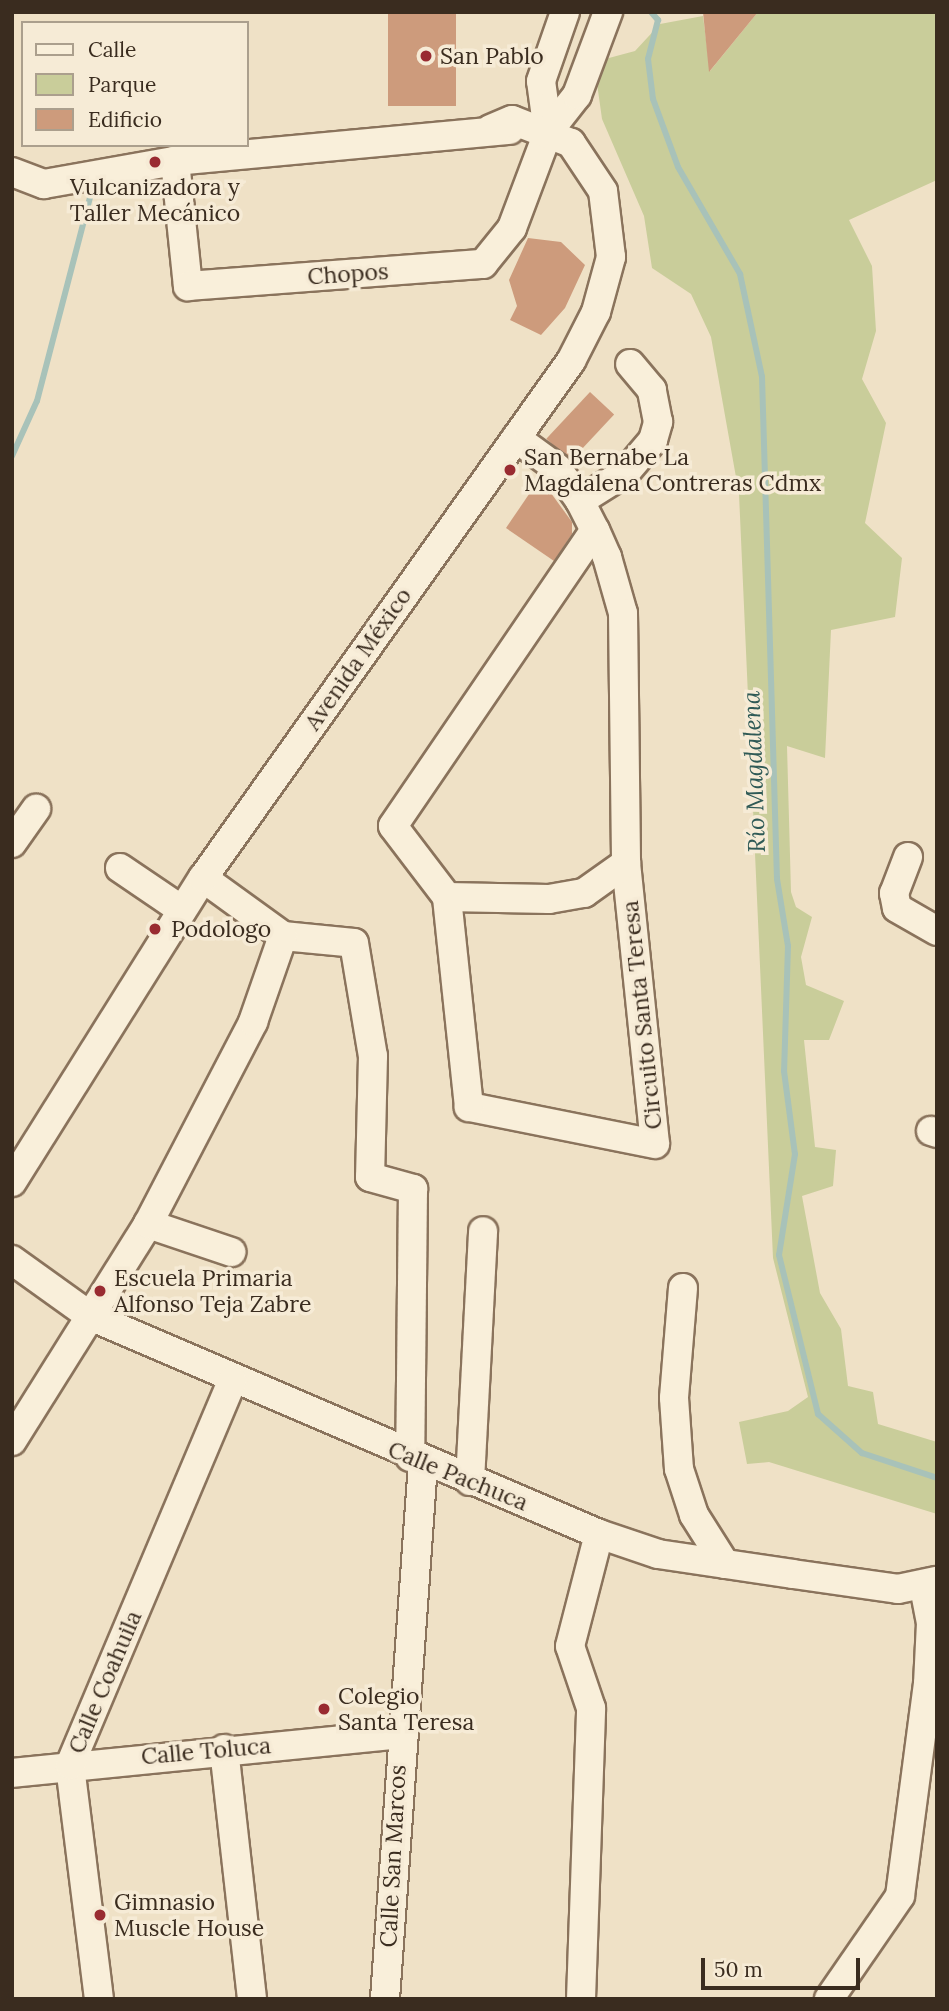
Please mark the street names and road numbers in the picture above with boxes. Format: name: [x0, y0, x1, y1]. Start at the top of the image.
street label: Chopos: [307, 257, 389, 291]
street label: Avenida México: [299, 582, 417, 736]
street label: Circuito Santa Teresa: [616, 899, 668, 1131]
street label: Calle Pachuca: [384, 1435, 532, 1517]
street label: Calle Coahuila: [63, 1606, 147, 1758]
street label: Calle Toluca: [140, 1732, 272, 1770]
street label: Calle San Marcos: [374, 1764, 412, 1948]

